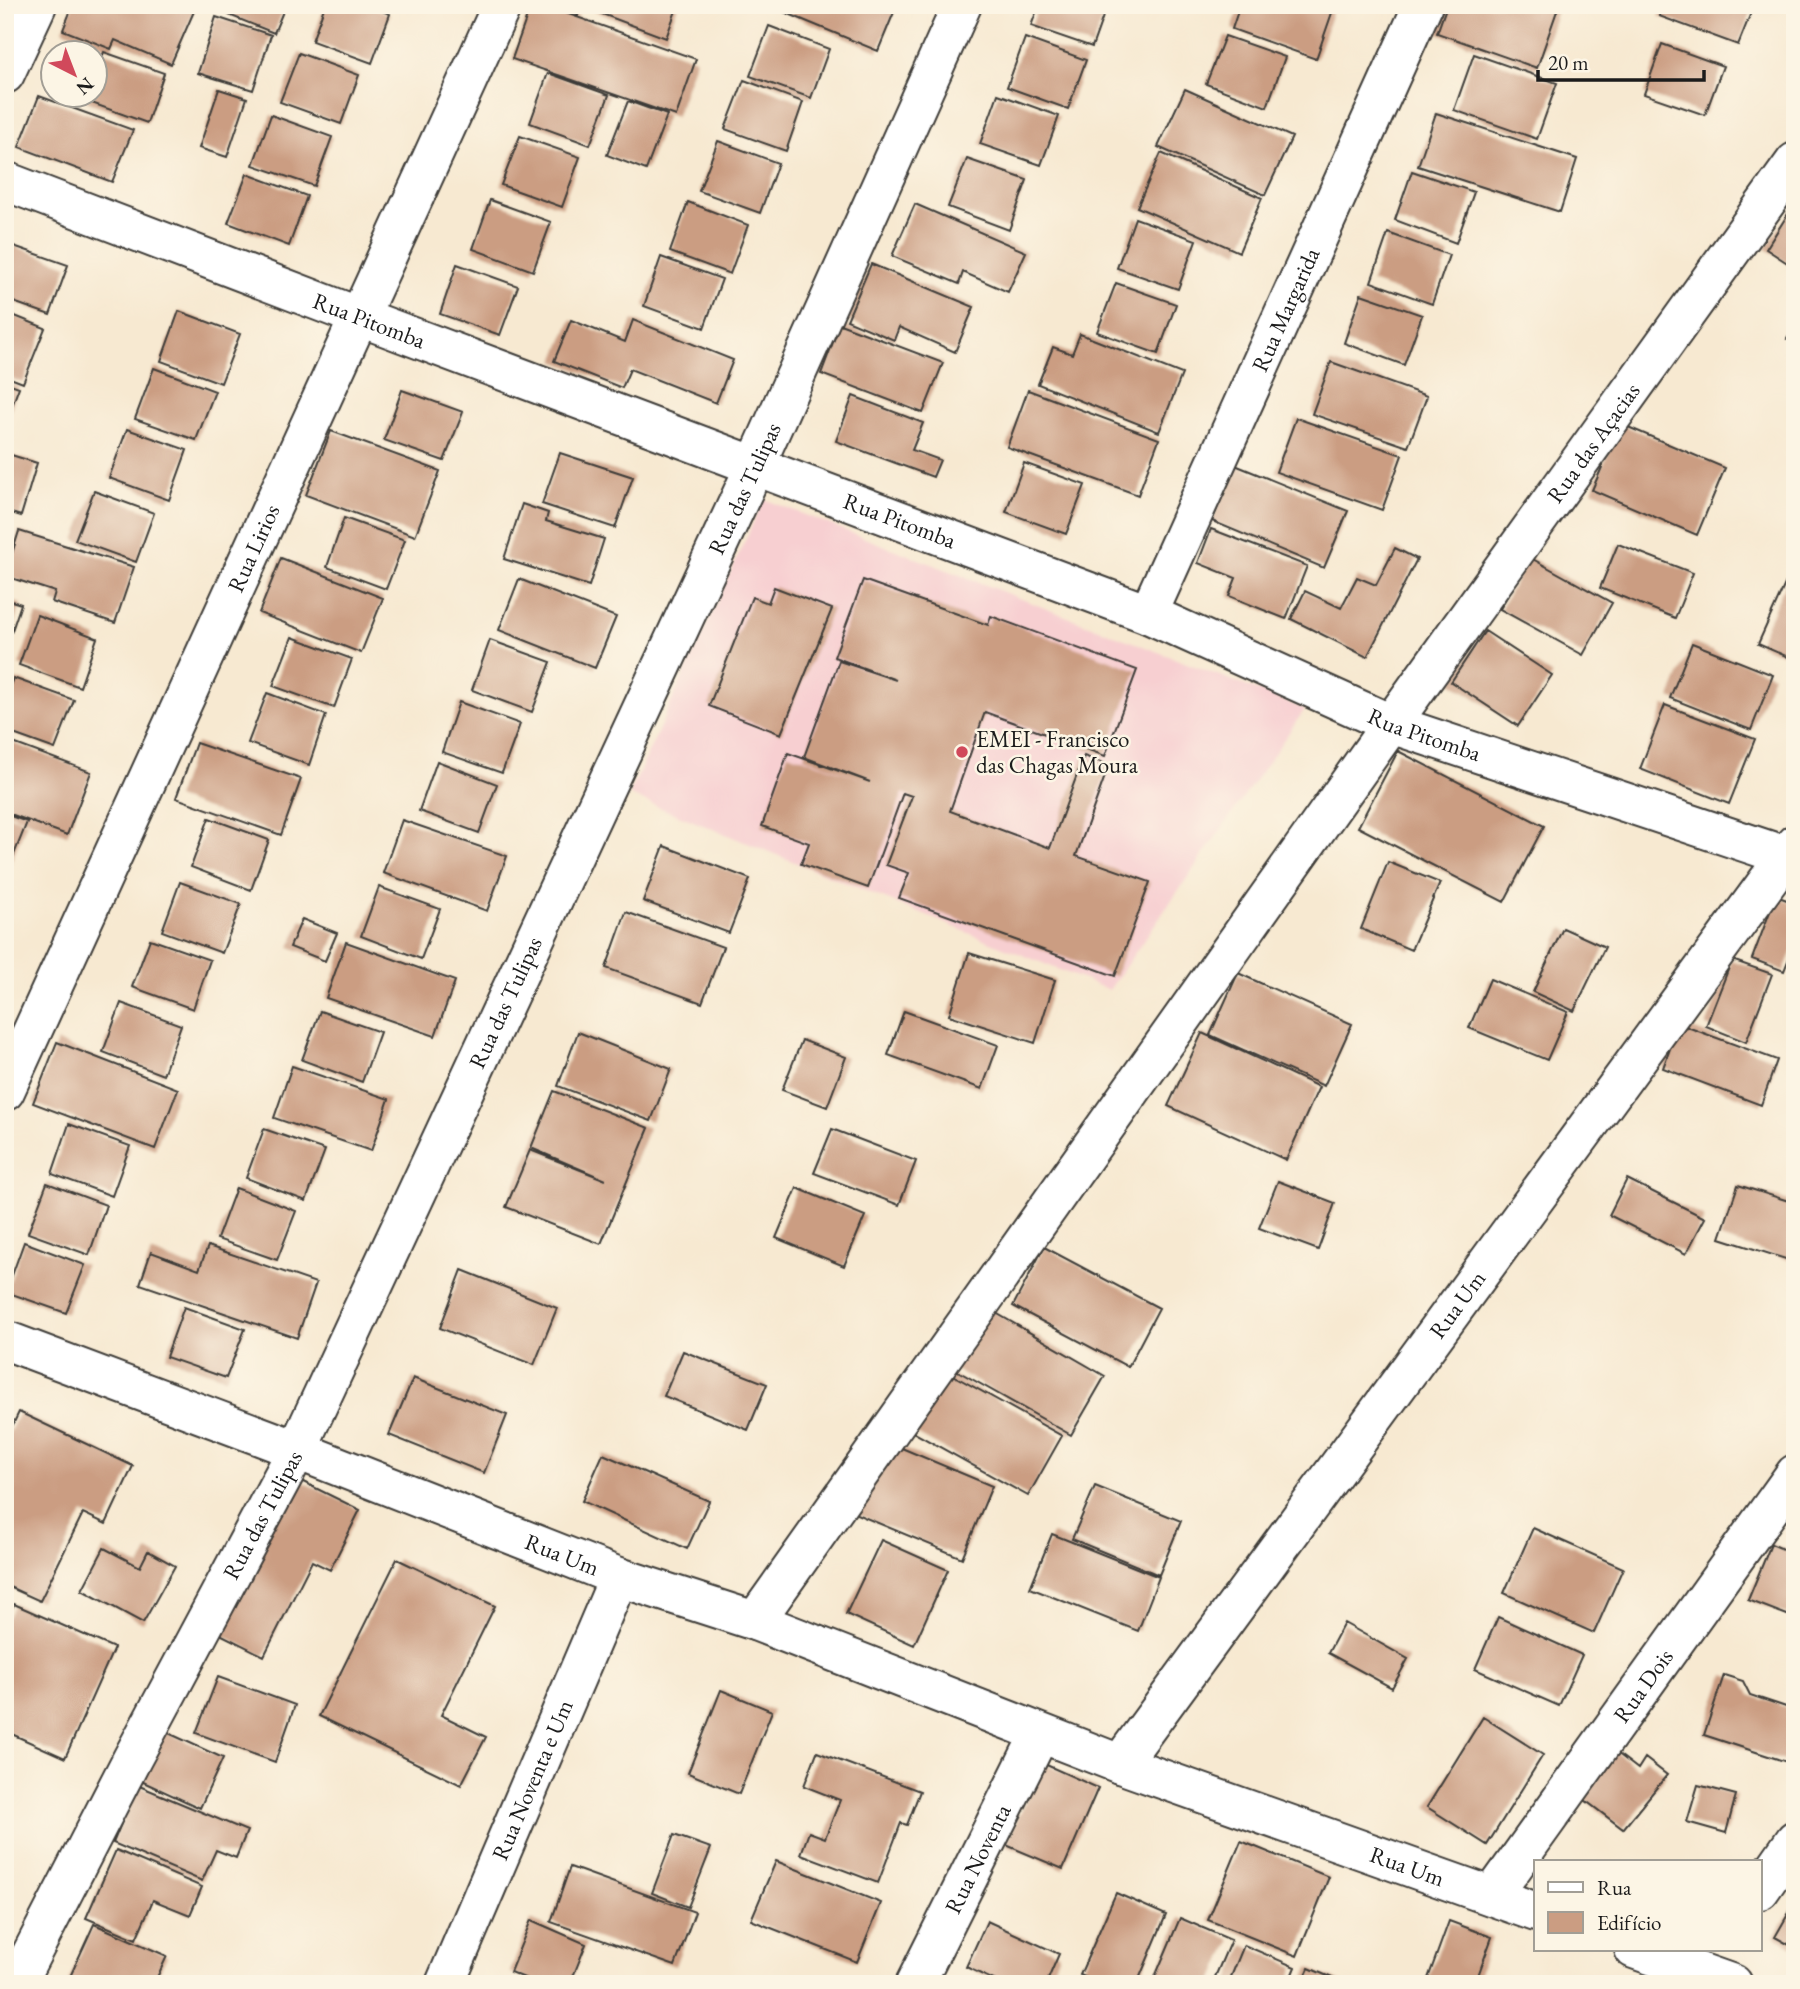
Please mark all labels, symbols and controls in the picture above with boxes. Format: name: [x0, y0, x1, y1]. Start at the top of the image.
north arrow: [38, 38, 108, 108]
scale bar: [1538, 38, 1704, 82]
text: 20 m: [1548, 49, 1589, 76]
text: N: [70, 72, 99, 101]
street label: Rua Margarida: [1244, 242, 1327, 376]
street label: Rua Pitomba: [309, 285, 430, 356]
street label: Rua das Açacias: [1540, 377, 1647, 509]
street label: Rua das Tulipas: [701, 418, 788, 559]
street label: Rua Pitomba: [839, 486, 961, 556]
street label: Rua Lirios: [220, 499, 287, 597]
street label: Rua Pitomba: [1363, 700, 1486, 768]
place label: EMEI - Francisco das Chagas Moura: [976, 724, 1139, 780]
marker: EMEI - Francisco das Chagas Moura: [954, 744, 970, 760]
street label: Rua das Tulipas: [462, 932, 549, 1073]
street label: Rua Um: [1422, 1264, 1492, 1344]
street label: Rua das Tulipas: [216, 1445, 309, 1584]
street label: Rua Um: [521, 1526, 604, 1583]
street label: Rua Dois: [1606, 1643, 1680, 1729]
street label: Rua Noventa e Um: [485, 1695, 580, 1865]
street label: Rua Noventa: [938, 1798, 1018, 1919]
street label: Rua Um: [1366, 1839, 1449, 1893]
legend: [1534, 1860, 1762, 1951]
text: Rua: [1597, 1874, 1632, 1901]
text: Edifício: [1597, 1909, 1661, 1936]

